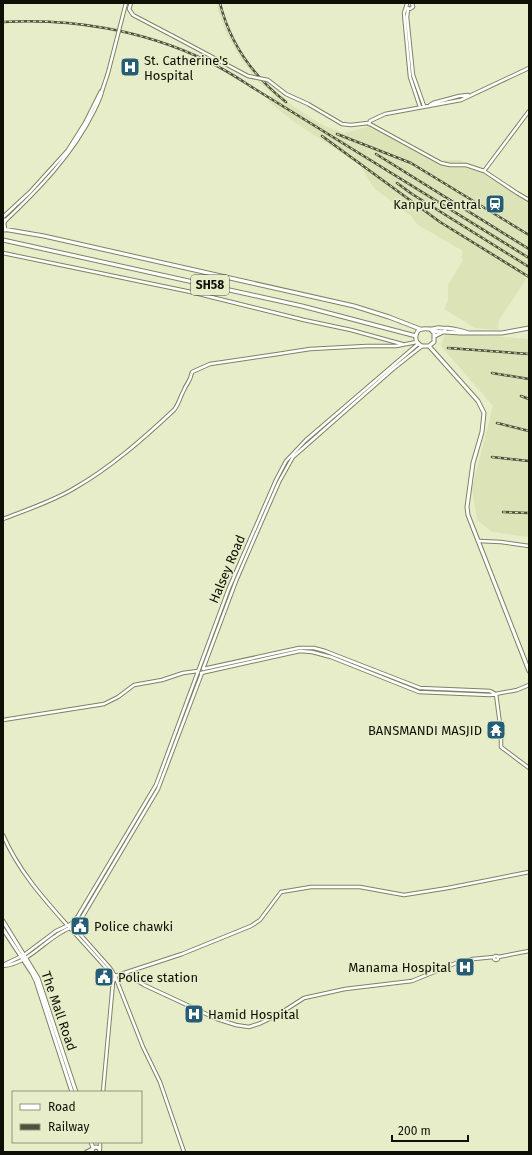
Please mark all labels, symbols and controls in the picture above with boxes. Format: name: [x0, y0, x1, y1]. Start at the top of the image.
place label: St. Catherine's Hospital: [144, 53, 228, 83]
hospital icon: St. Catherine's Hospital: [119, 56, 141, 78]
station icon: Kanpur Central: [484, 193, 506, 215]
place label: Kanpur Central: [393, 197, 481, 212]
road number: SH58: [191, 275, 229, 295]
street label: Halsey Road: [206, 533, 248, 605]
temple icon: BANSMANDI MASJID: [485, 719, 507, 741]
place label: BANSMANDI MASJID: [368, 723, 482, 738]
public building icon: Police chawki: [69, 915, 91, 937]
place label: Police chawki: [94, 919, 173, 934]
hospital icon: Manama Hospital: [454, 956, 476, 978]
place label: Manama Hospital: [348, 960, 451, 975]
public building icon: Police station: [93, 966, 115, 988]
street label: The Mall Road: [38, 969, 80, 1053]
place label: Police station: [118, 970, 198, 985]
hospital icon: Hamid Hospital: [183, 1003, 205, 1025]
place label: Hamid Hospital: [208, 1007, 299, 1022]
legend: [12, 1091, 142, 1143]
text: Road: [48, 1100, 76, 1114]
scale bar: [392, 1117, 468, 1143]
text: Railway: [48, 1120, 89, 1134]
text: 200 m: [398, 1124, 431, 1138]

